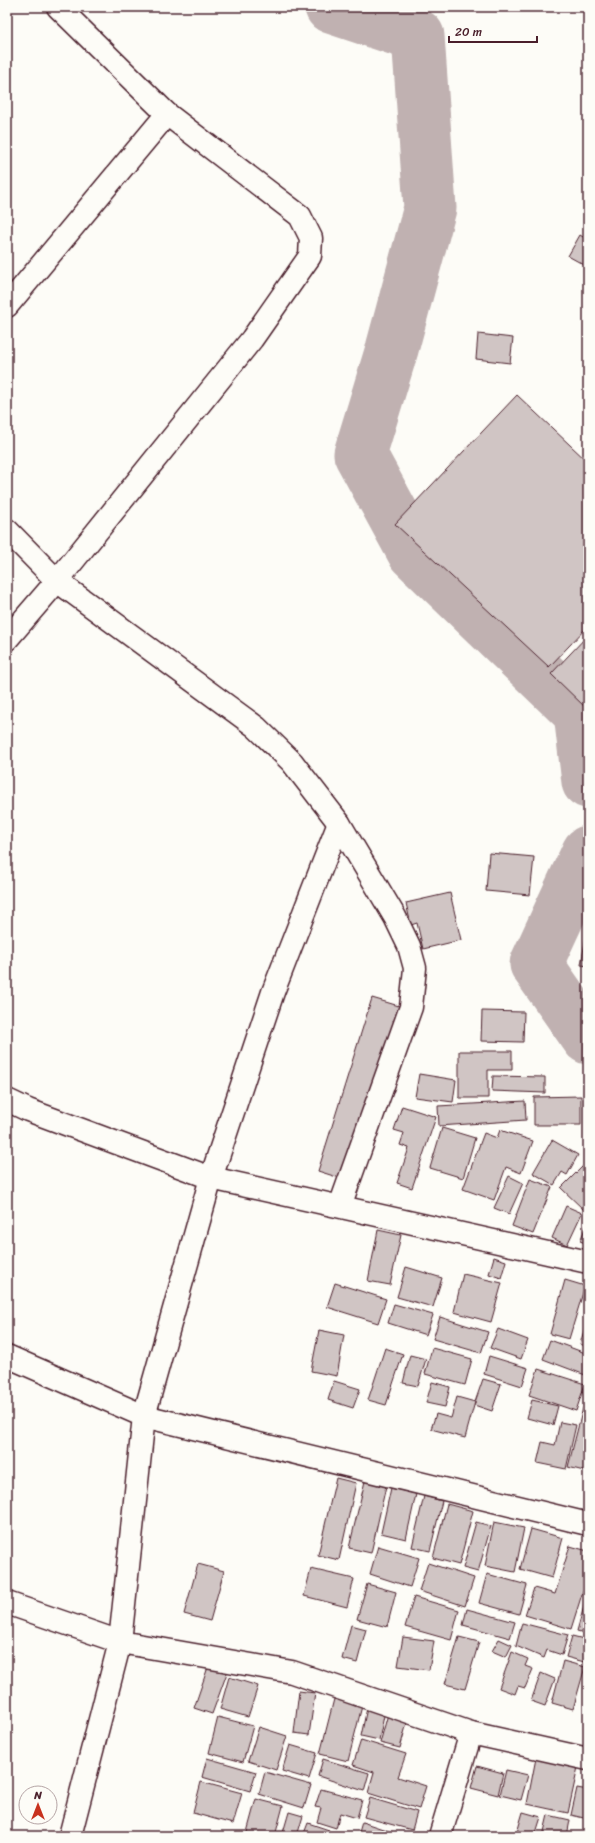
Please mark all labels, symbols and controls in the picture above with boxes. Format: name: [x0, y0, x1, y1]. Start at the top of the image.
scale bar: [449, 18, 537, 44]
text: 20 m: [455, 21, 482, 43]
north arrow: [18, 1785, 58, 1825]
text: N: [33, 1786, 42, 1805]

